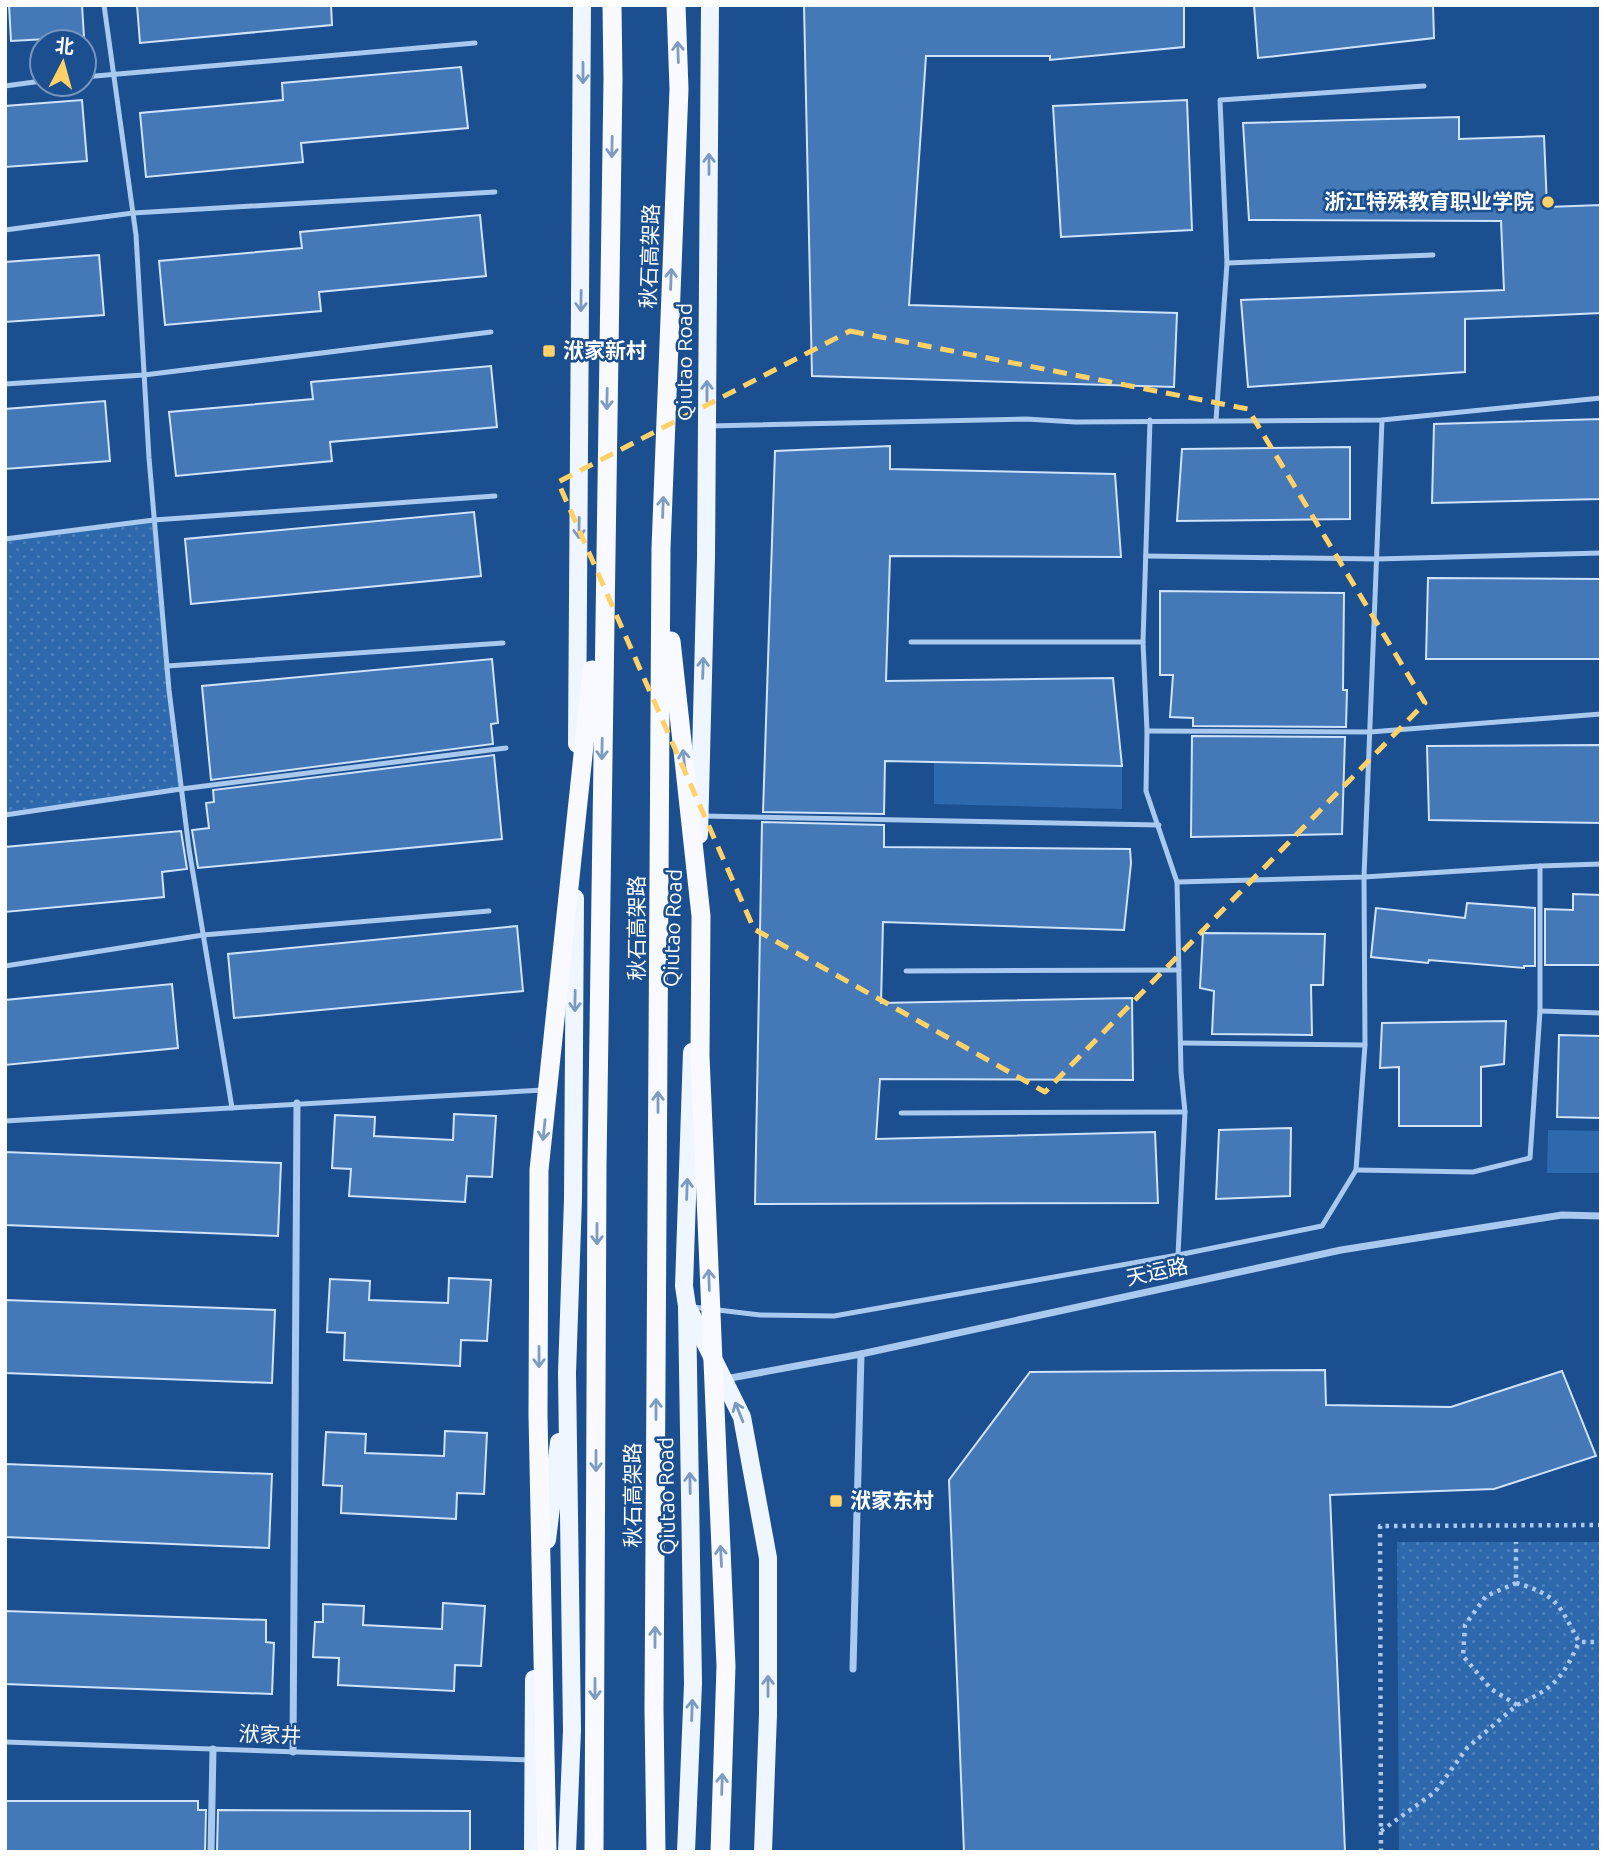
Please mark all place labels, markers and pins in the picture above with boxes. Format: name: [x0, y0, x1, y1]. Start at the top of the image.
place label: 浙江特殊教育职业学院: [1324, 189, 1534, 213]
marker: 浙江特殊教育职业学院: [1540, 194, 1556, 210]
place label: 洑家新村: [563, 338, 647, 362]
marker: 洑家新村: [541, 343, 557, 359]
place label: 洑家东村: [850, 1488, 934, 1512]
marker: 洑家东村: [828, 1493, 844, 1509]

